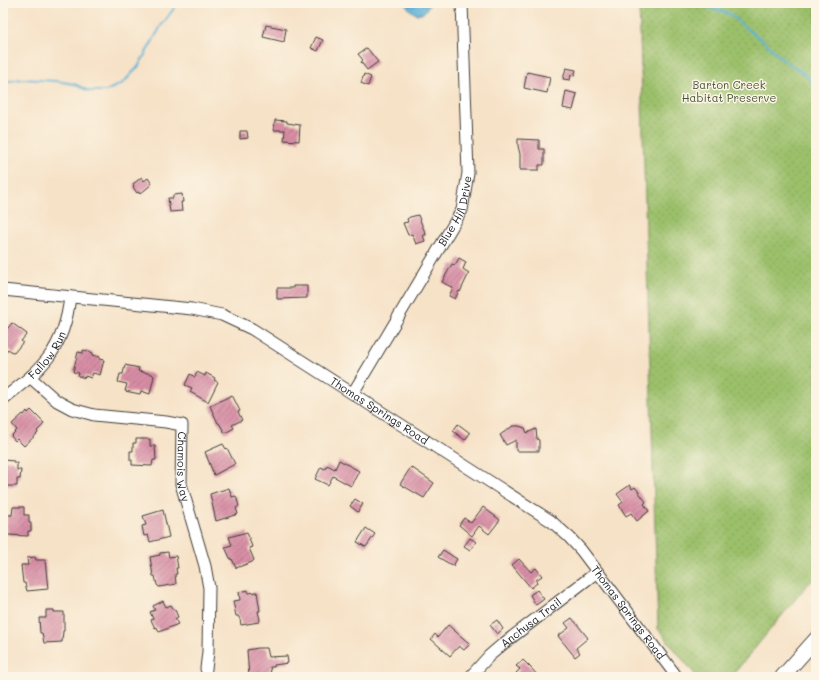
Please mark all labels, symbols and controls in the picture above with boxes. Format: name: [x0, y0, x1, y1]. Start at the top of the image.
park label: Barton Creek Habitat Preserve: [682, 77, 776, 105]
street label: Blue Hill Drive: [434, 174, 474, 249]
street label: Fallow Run: [25, 329, 69, 382]
street label: Thomas Springs Road: [328, 373, 432, 448]
street label: Chamois Way: [173, 431, 194, 504]
street label: Thomas Springs Road: [588, 562, 669, 662]
street label: Anchusa Trail: [497, 594, 564, 650]

